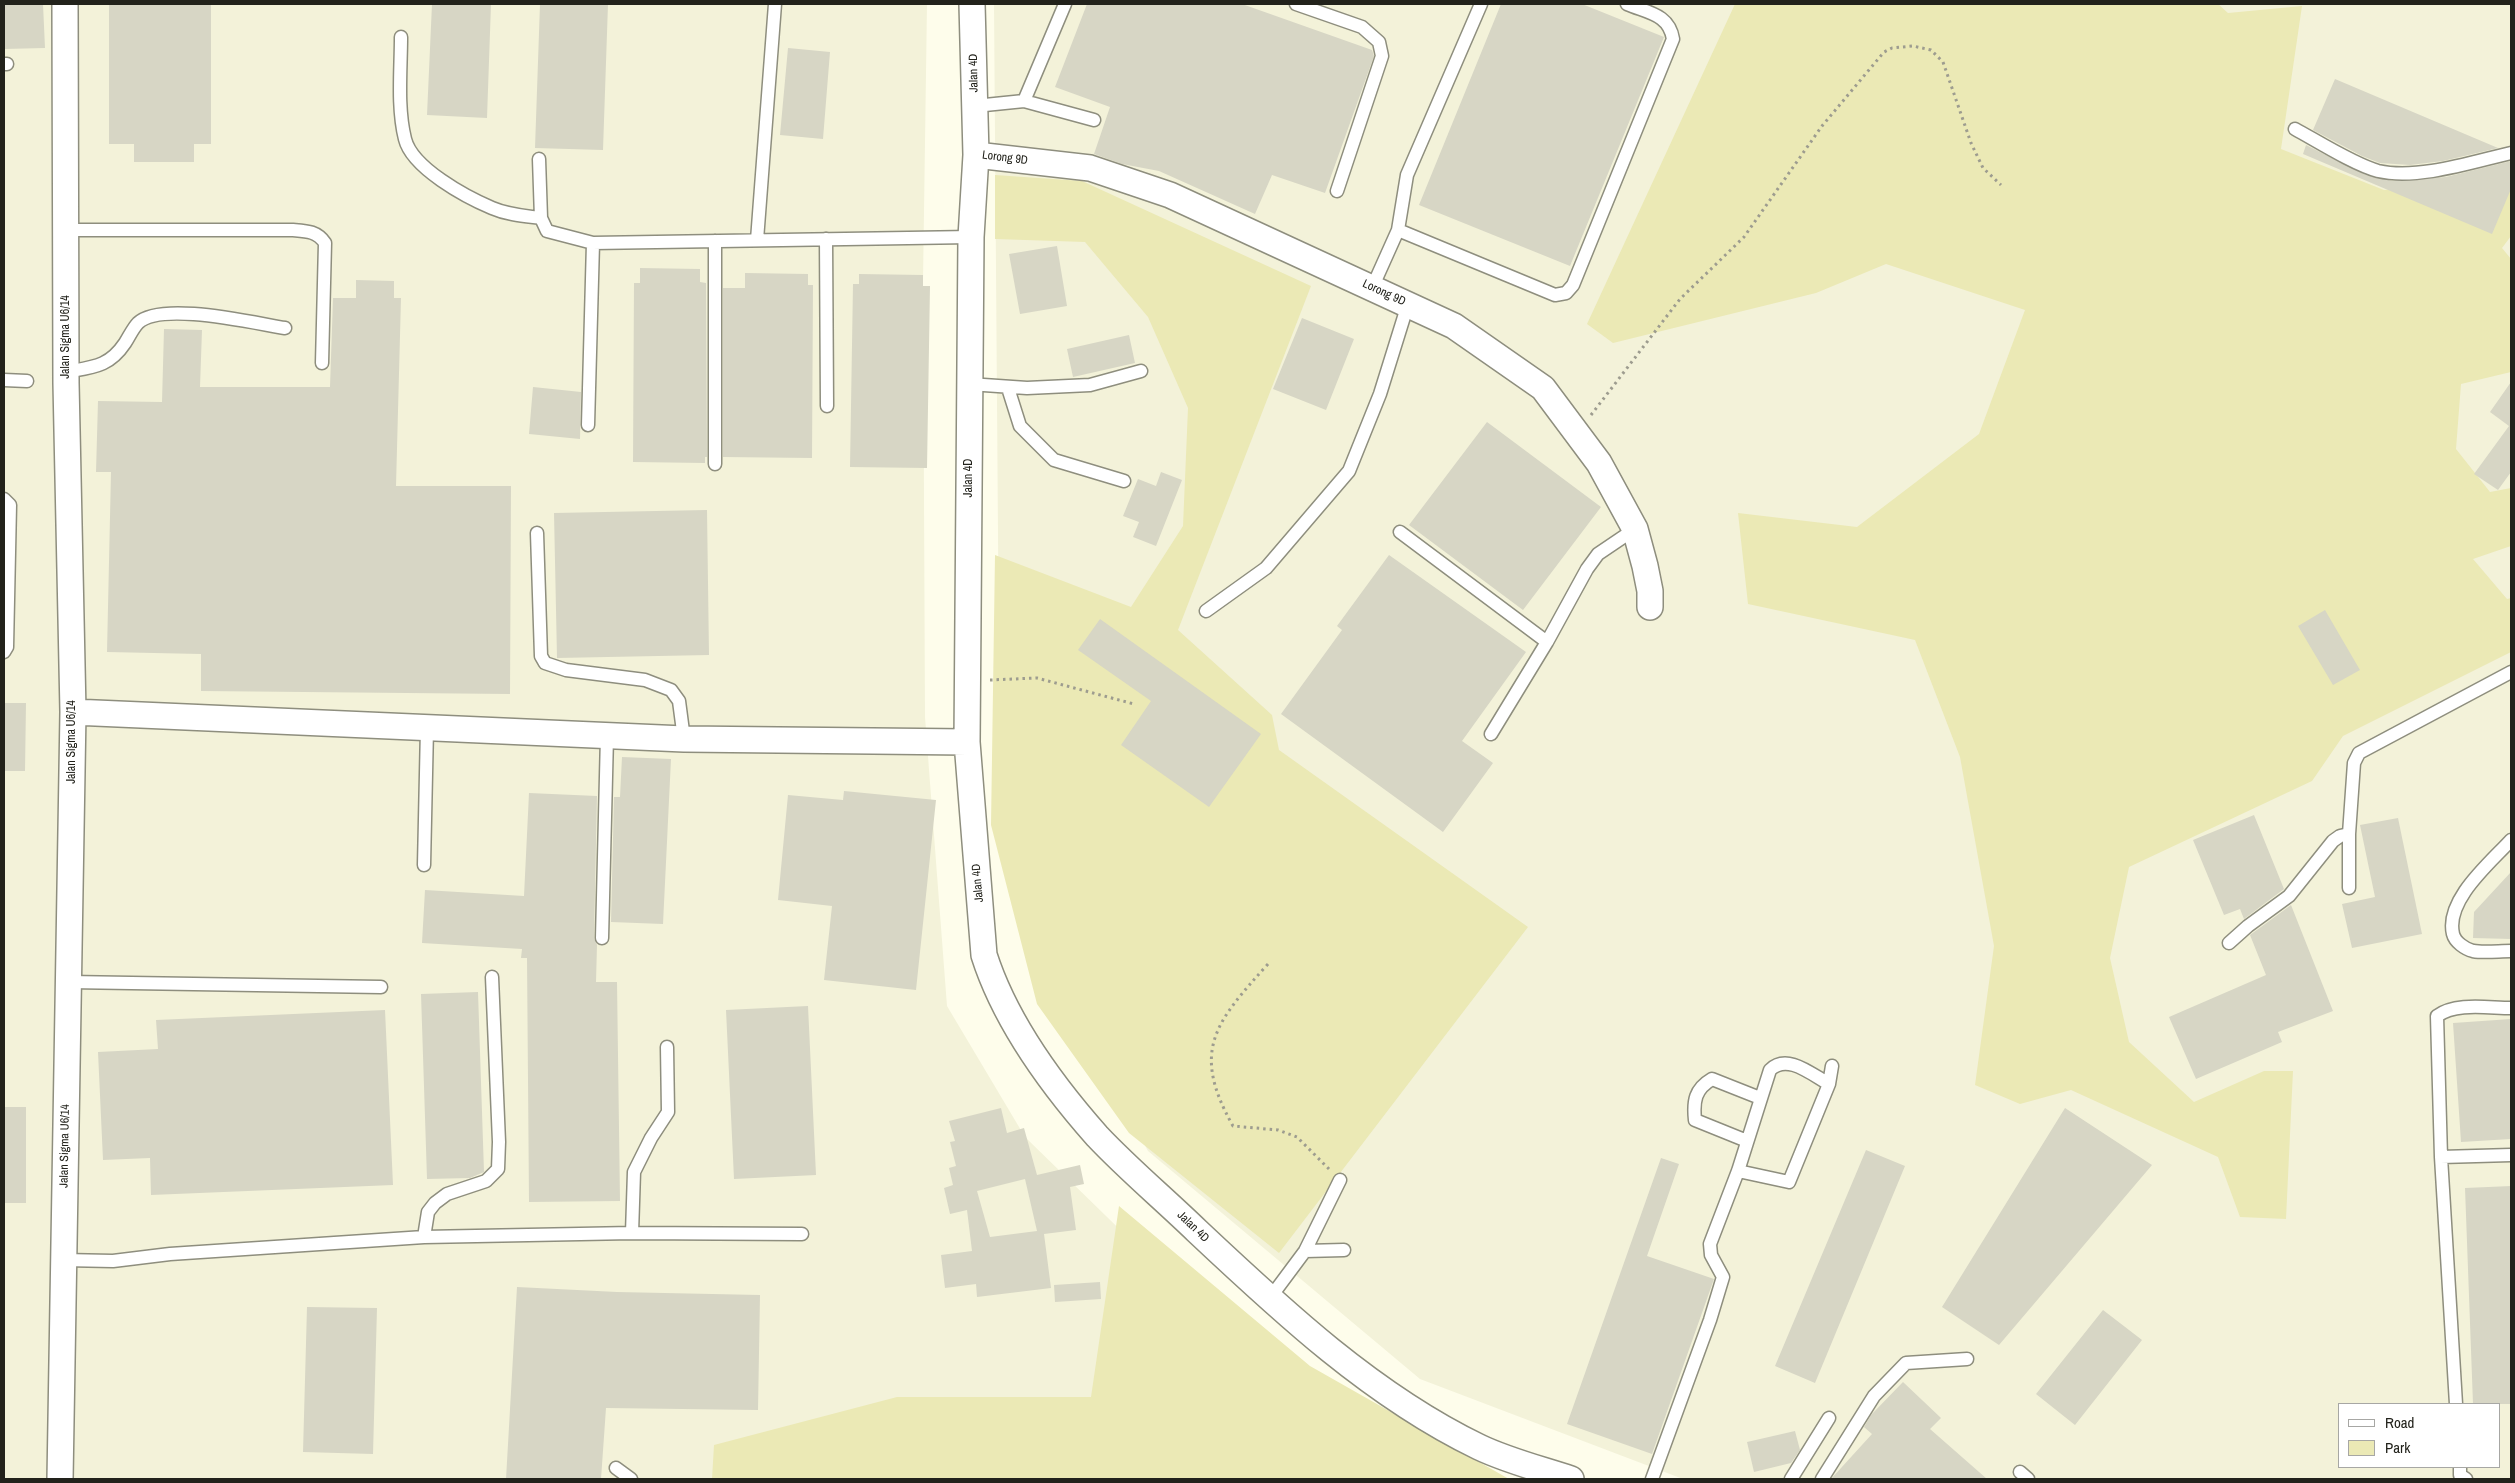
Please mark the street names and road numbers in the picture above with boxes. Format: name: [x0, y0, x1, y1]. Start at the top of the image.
street label: Jalan 4D: [966, 53, 982, 93]
street label: Lorong 9D: [981, 148, 1029, 168]
street label: Lorong 9D: [1360, 277, 1408, 309]
street label: Jalan Sigma U6/14: [59, 295, 73, 379]
street label: Jalan 4D: [962, 459, 976, 497]
street label: Jalan Sigma U6/14: [65, 700, 79, 784]
street label: Jalan 4D: [969, 863, 987, 903]
street label: Jalan Sigma U6/14: [57, 1104, 73, 1188]
street label: Jalan 4D: [1174, 1208, 1212, 1246]

